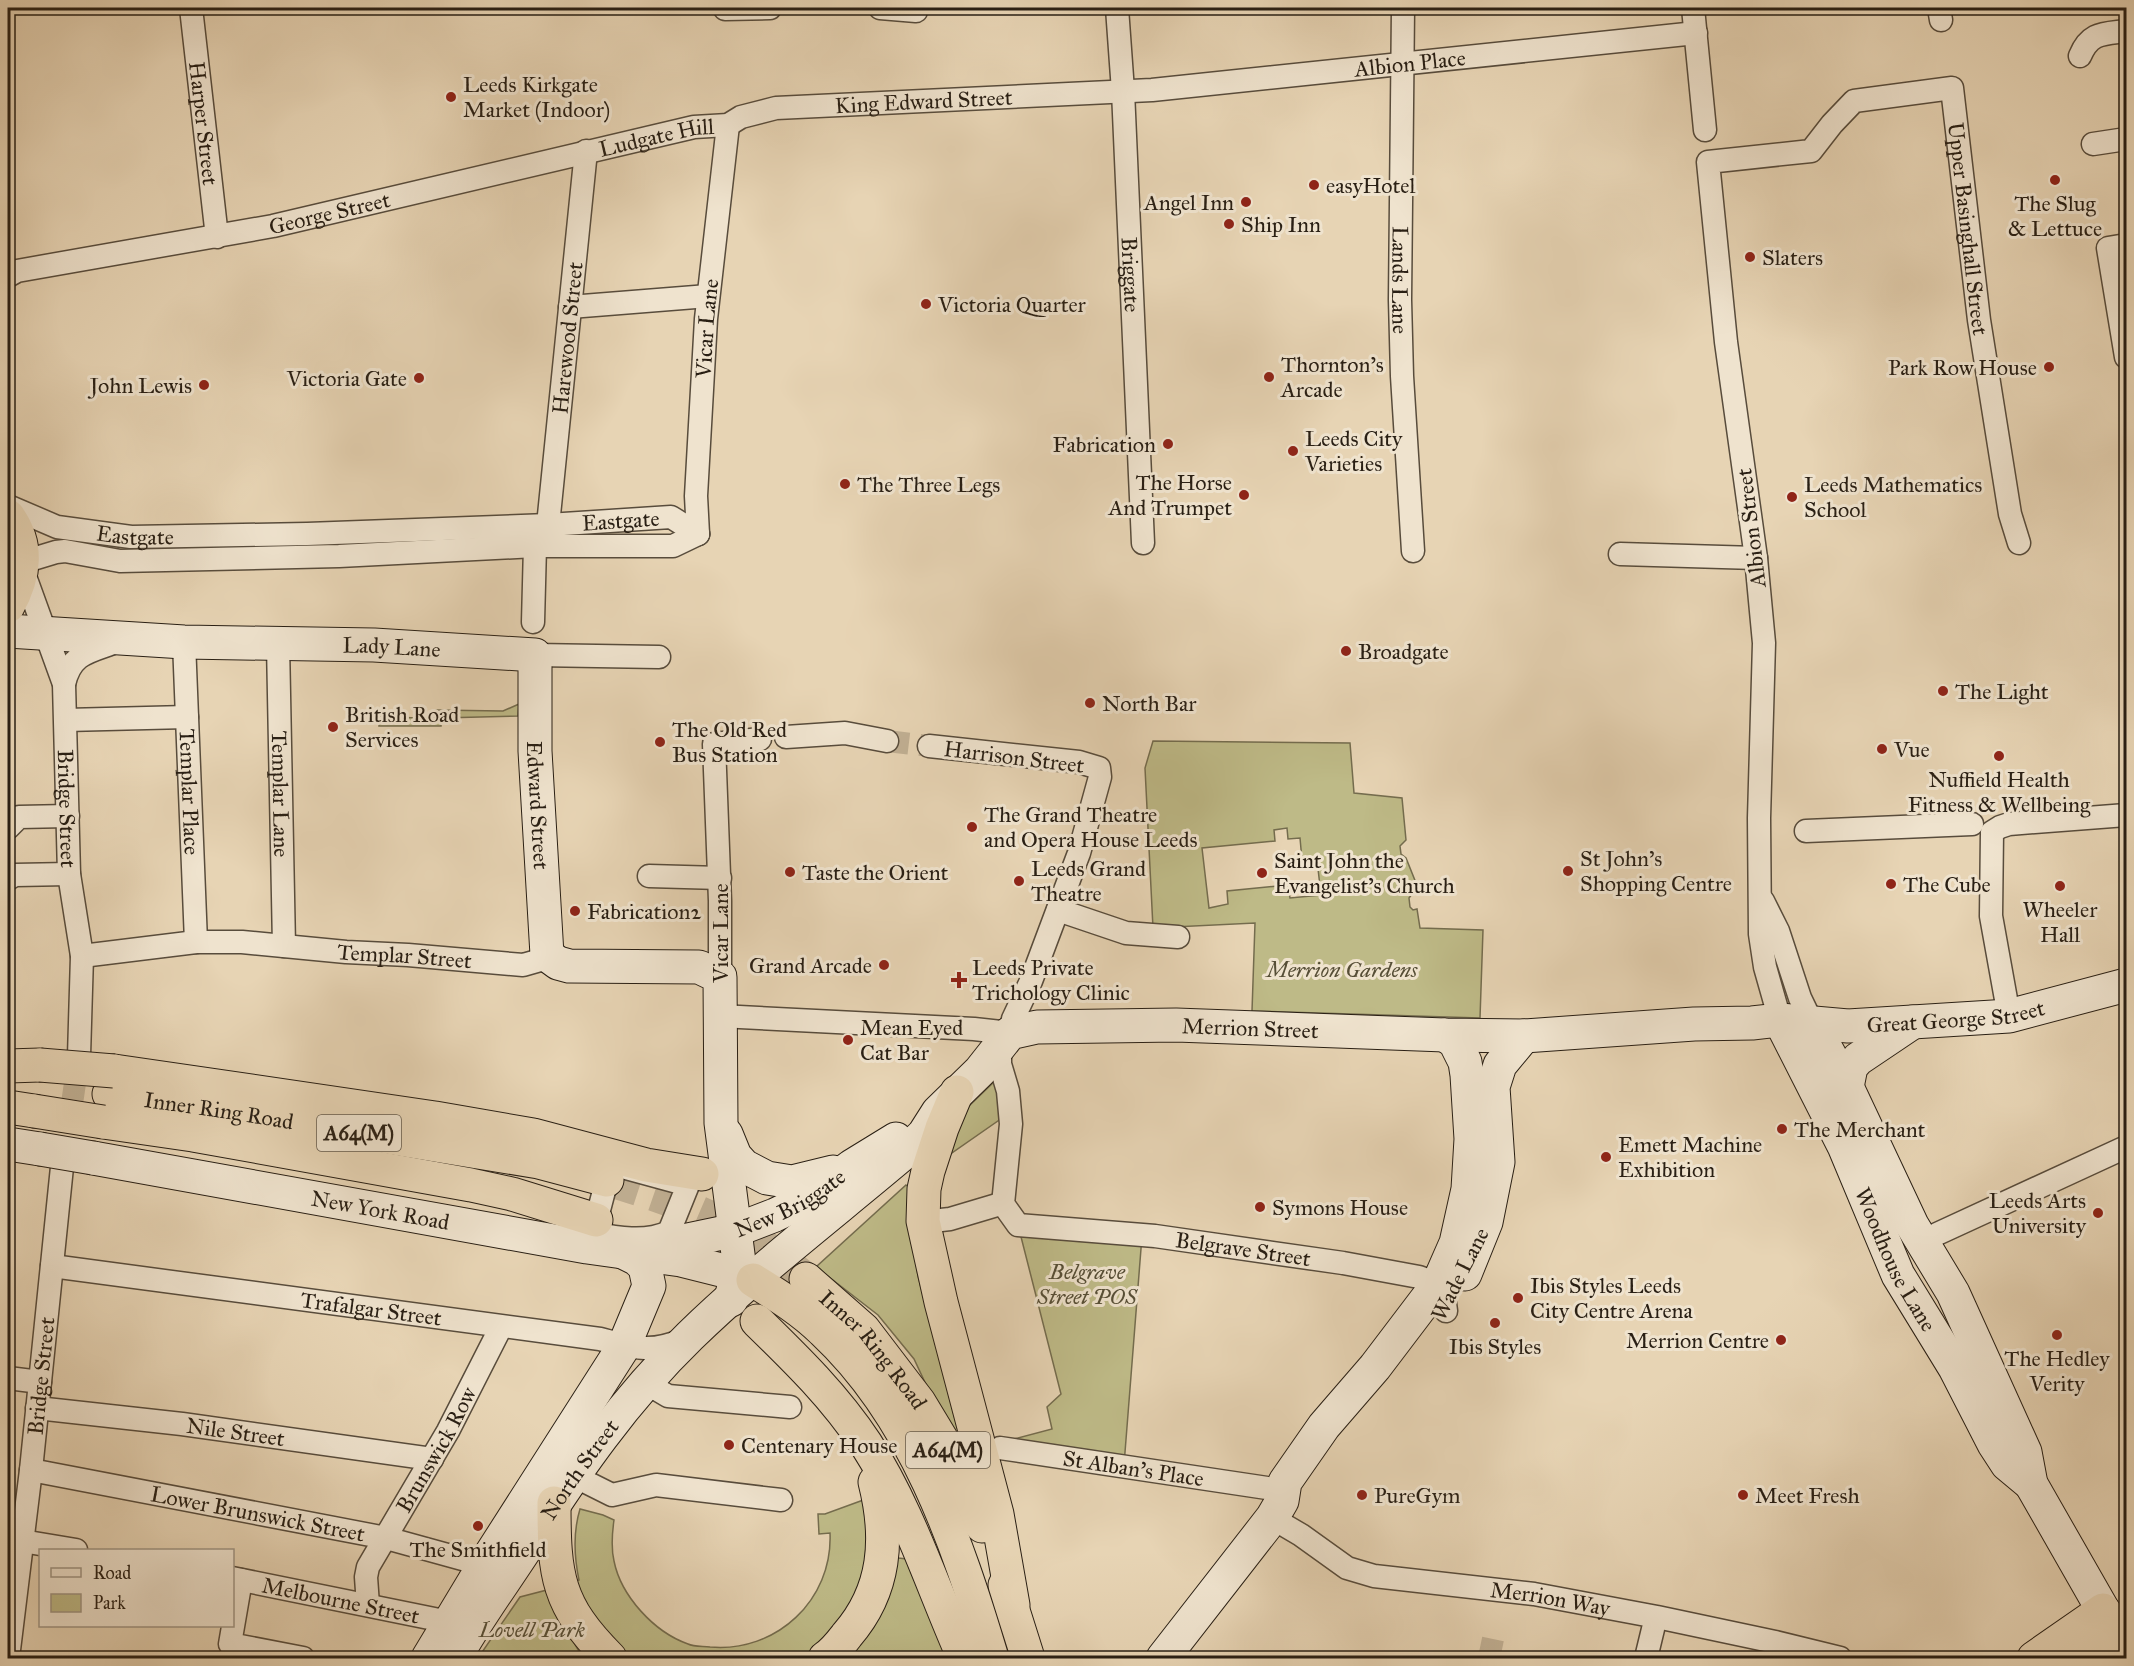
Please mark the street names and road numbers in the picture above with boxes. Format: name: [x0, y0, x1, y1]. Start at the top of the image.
street label: Albion Place: [1352, 44, 1467, 82]
street label: Harper Street: [184, 60, 225, 187]
street label: King Edward Street: [834, 83, 1013, 119]
street label: Ludgate Hill: [596, 112, 715, 162]
street label: Upper Basinghall Street: [1943, 121, 1995, 337]
street label: George Street: [266, 185, 393, 240]
street label: Lands Lane: [1386, 226, 1414, 334]
street label: Briggate: [1116, 236, 1146, 313]
street label: Harewood Street: [546, 260, 588, 415]
street label: Vicar Lane: [689, 277, 724, 380]
street label: Albion Street: [1730, 467, 1772, 590]
street label: Eastgate: [581, 504, 660, 536]
street label: Eastgate: [95, 519, 174, 551]
street label: Lady Lane: [342, 631, 441, 663]
street label: Templar Place: [174, 728, 206, 856]
street label: Templar Lane: [266, 730, 296, 858]
street label: Harrison Street: [942, 735, 1086, 779]
street label: Edward Street: [522, 741, 555, 871]
street label: Bridge Street: [52, 749, 82, 868]
street label: Vicar Lane: [707, 883, 734, 984]
street label: Templar Street: [336, 938, 473, 974]
street label: Great George Street: [1866, 994, 2048, 1038]
street label: Merrion Street: [1181, 1012, 1319, 1044]
street label: Inner Ring Road: [142, 1086, 296, 1135]
road number: A64(M): [317, 1115, 401, 1151]
street label: New Briggate: [730, 1163, 850, 1243]
street label: Woodhouse Lane: [1849, 1183, 1943, 1336]
street label: New York Road: [309, 1184, 452, 1235]
street label: Wade Lane: [1425, 1223, 1495, 1325]
street label: Belgrave Street: [1174, 1226, 1313, 1272]
street label: Inner Ring Road: [814, 1284, 933, 1414]
street label: Trafalgar Street: [299, 1286, 444, 1331]
street label: Bridge Street: [21, 1315, 60, 1436]
street label: Brunswick Row: [390, 1382, 482, 1517]
street label: Nile Street: [185, 1411, 287, 1452]
street label: North Street: [535, 1413, 624, 1525]
road number: A64(M): [906, 1432, 990, 1468]
street label: St Alban's Place: [1061, 1444, 1206, 1492]
street label: Lower Brunswick Street: [148, 1480, 368, 1547]
street label: Melbourne Street: [260, 1571, 422, 1629]
street label: Merrion Way: [1489, 1576, 1613, 1622]

